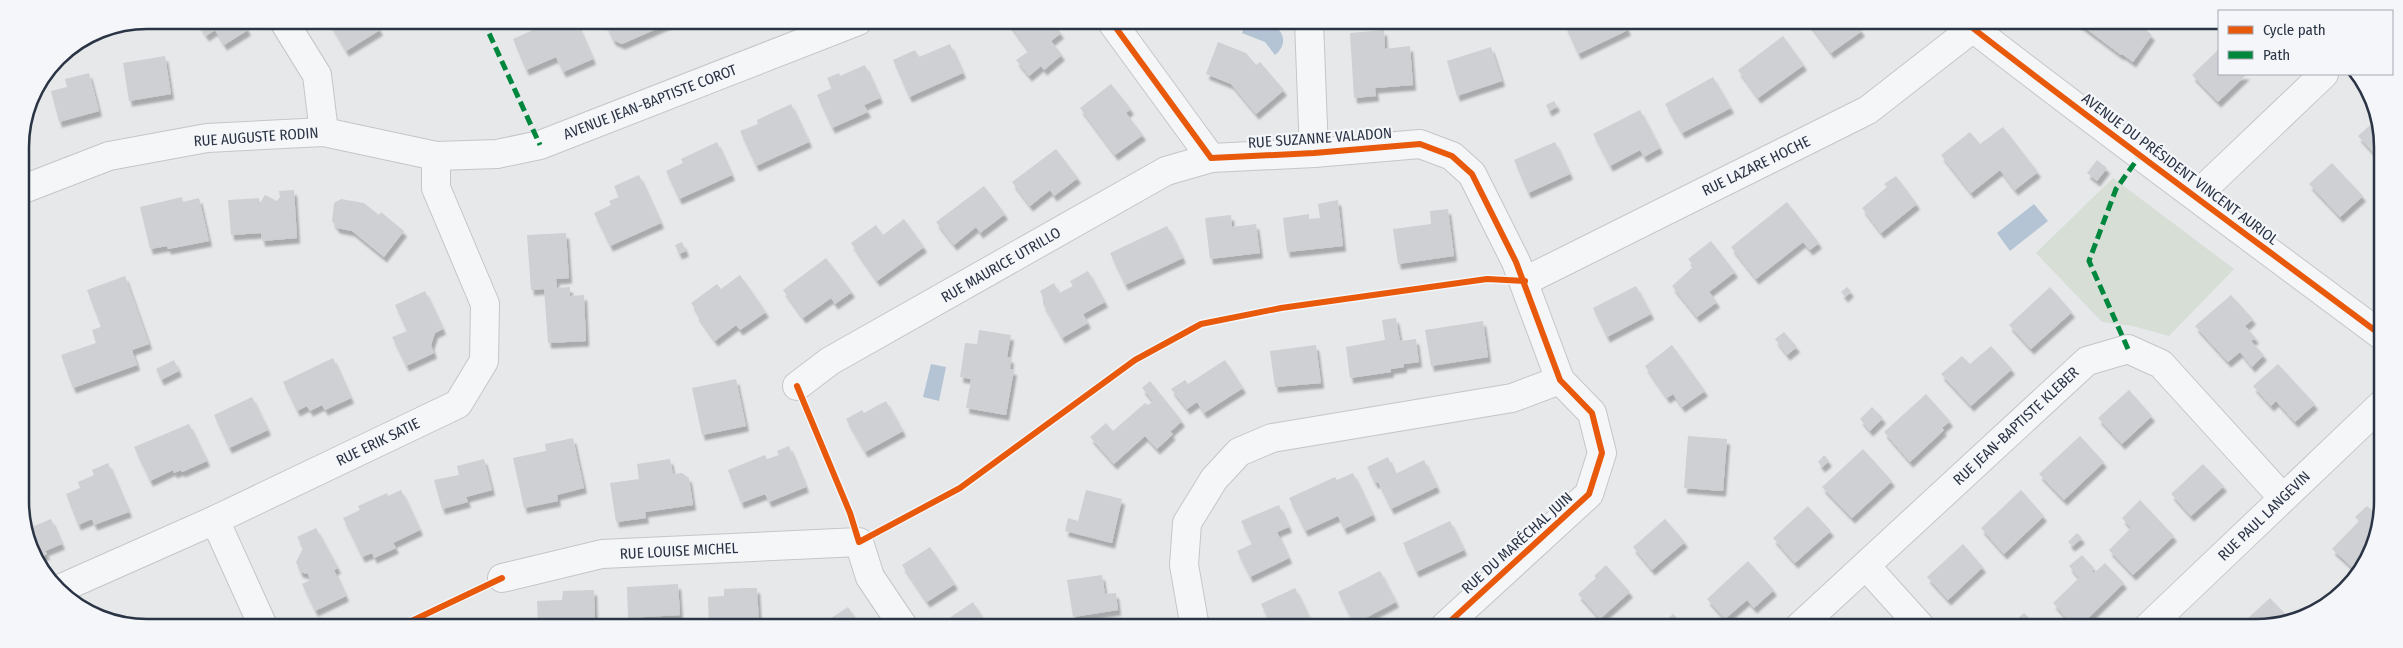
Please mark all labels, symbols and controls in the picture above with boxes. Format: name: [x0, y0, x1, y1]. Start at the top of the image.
legend: [2218, 10, 2393, 75]
text: Cycle path: [2263, 21, 2326, 39]
text: Path: [2263, 46, 2290, 64]
street label: AVENUE JEAN-BAPTISTE COROT: [561, 61, 739, 143]
street label: AVENUE DU PRÉSIDENT VINCENT AURIOL: [2078, 89, 2282, 249]
street label: RUE AUGUSTE RODIN: [193, 124, 319, 150]
street label: RUE SUZANNE VALADON: [1247, 124, 1393, 152]
street label: RUE LAZARE HOCHE: [1699, 132, 1813, 200]
street label: RUE MAURICE UTRILLO: [938, 223, 1064, 307]
street label: RUE JEAN-BAPTISTE KLEBER: [1949, 363, 2083, 489]
street label: RUE ERIK SATIE: [333, 414, 423, 470]
street label: RUE PAUL LANGEVIN: [2214, 467, 2314, 565]
street label: RUE DU MARÉCHAL JUIN: [1458, 489, 1576, 597]
street label: RUE LOUISE MICHEL: [619, 539, 739, 563]

